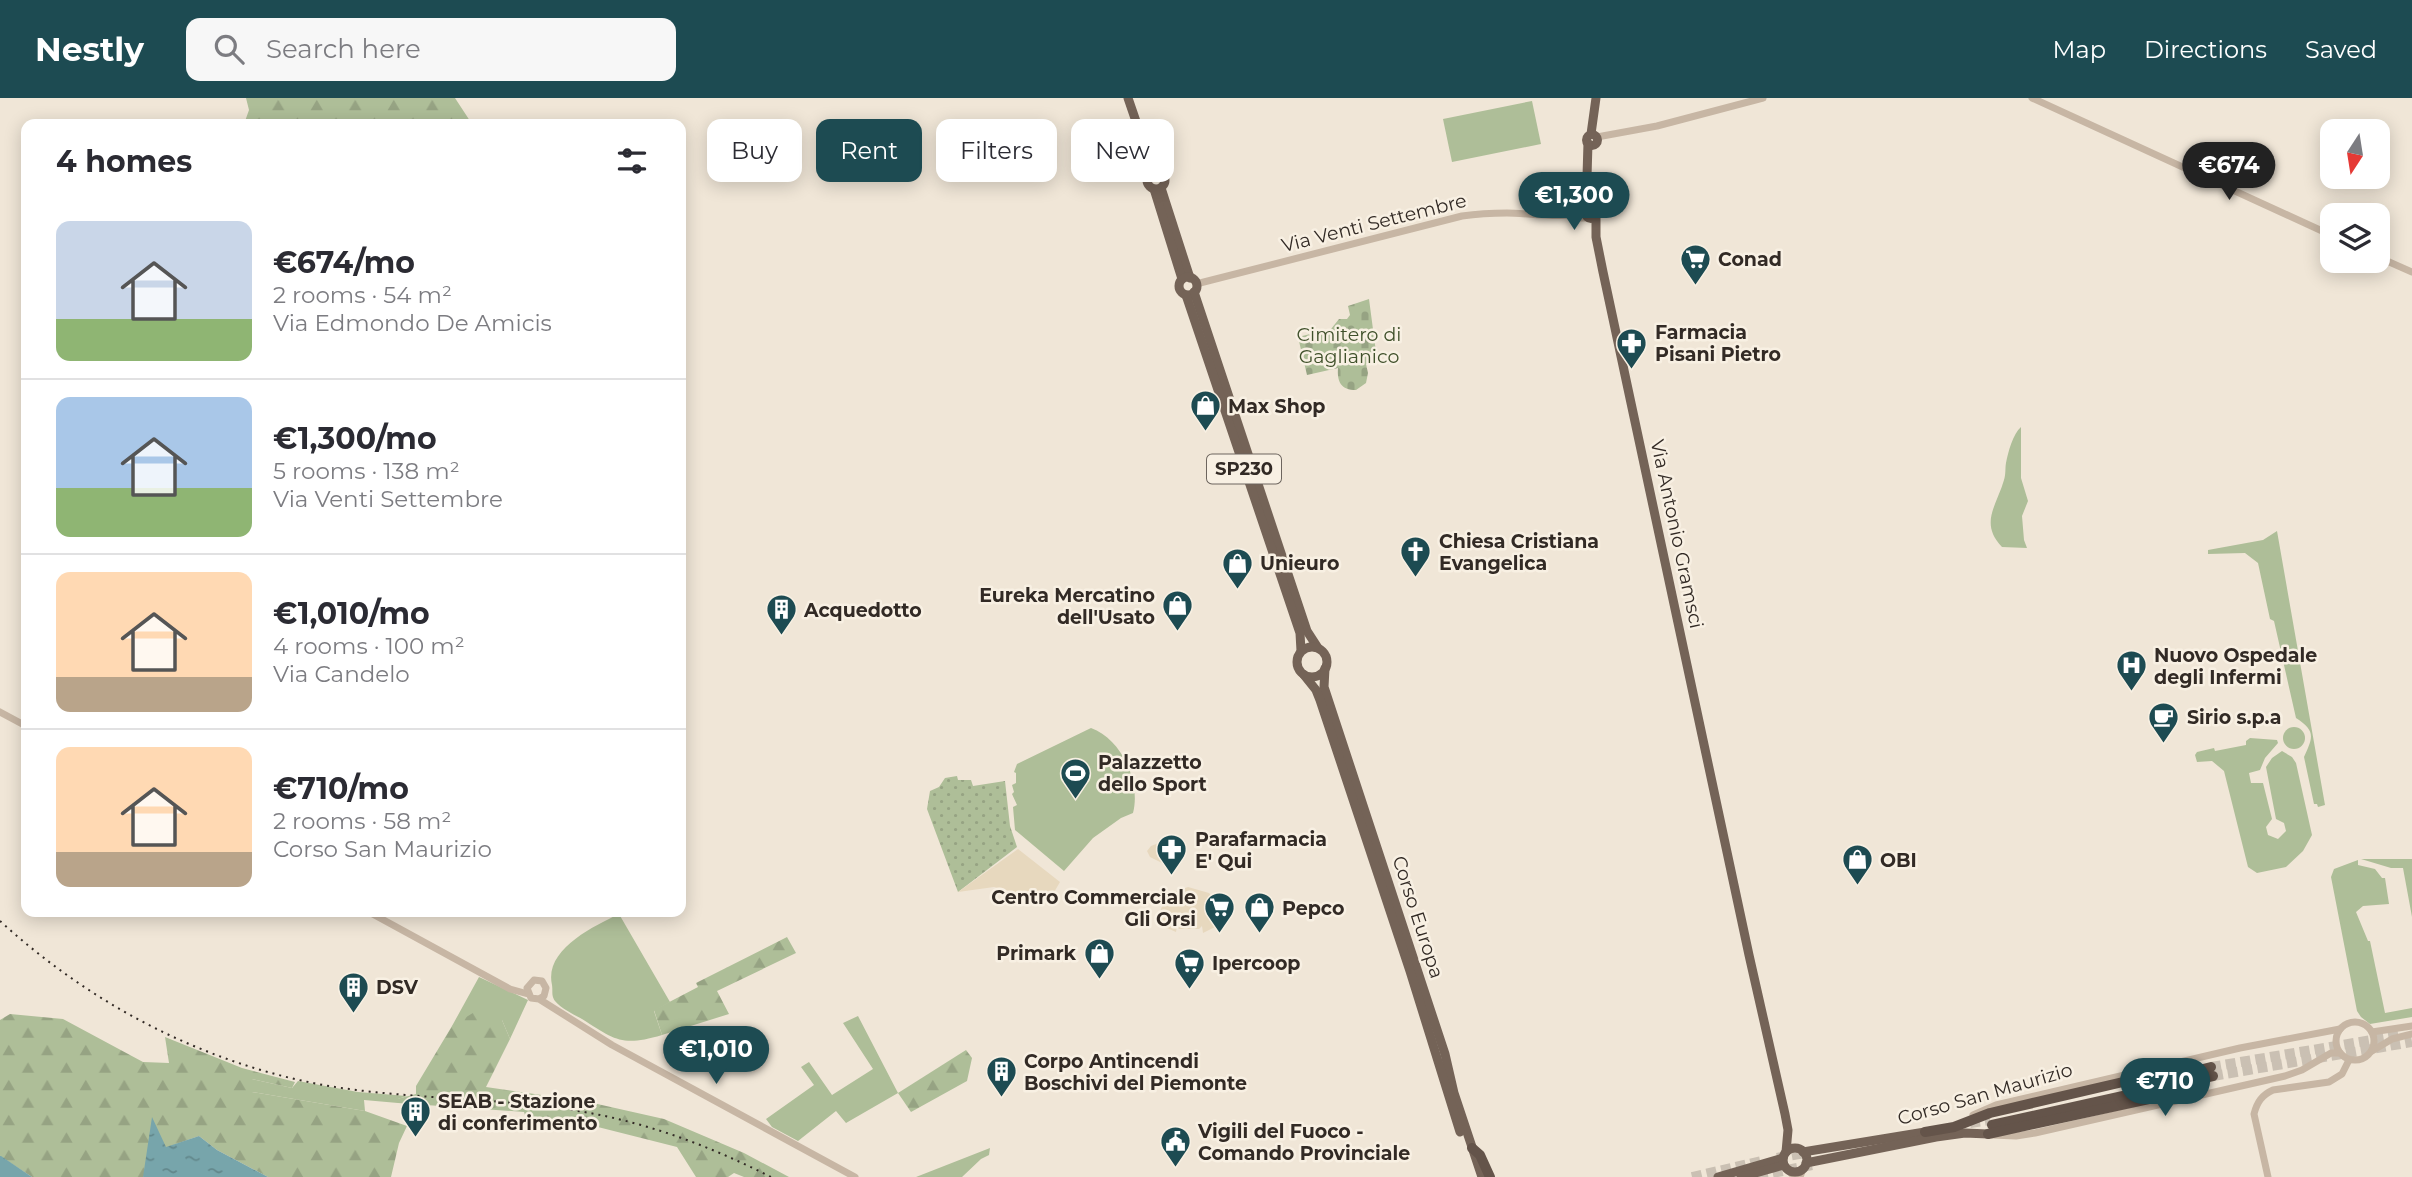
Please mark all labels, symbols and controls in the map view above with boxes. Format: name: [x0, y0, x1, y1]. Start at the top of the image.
search box: [186, 18, 676, 81]
text: Nestly: [35, 29, 144, 69]
icon: search: [210, 30, 248, 68]
text: Search here: [266, 33, 421, 65]
text: Map: [2053, 35, 2106, 64]
text: Directions: [2144, 35, 2267, 64]
text: Saved: [2305, 35, 2377, 64]
chip: Buy: [707, 119, 802, 182]
chip: Rent: [816, 119, 922, 182]
chip: Filters: [936, 119, 1057, 182]
chip: New: [1071, 119, 1174, 182]
north arrow: [2320, 119, 2390, 189]
map controls: [2320, 119, 2390, 273]
icon: filters: [613, 142, 651, 180]
pin: €674: [2188, 142, 2270, 202]
text: 4 homes: [56, 143, 192, 180]
text: €674: [2198, 151, 2260, 179]
pin: €1,300: [1517, 172, 1631, 232]
text: €1,300: [1534, 181, 1614, 209]
street label: Via Venti Settembre: [1279, 189, 1469, 257]
button: layers: [2320, 203, 2390, 273]
supermarket icon: Conad: [1678, 242, 1712, 286]
text: €674/mo: [273, 244, 415, 281]
place label: Conad: [1718, 248, 1782, 271]
icon: home: [112, 249, 196, 333]
text: 2 rooms · 54 m²: [273, 281, 452, 309]
text: Via Edmondo De Amicis: [273, 309, 552, 337]
place label: Farmacia Pisani Pietro: [1655, 321, 1781, 366]
park label: Cimitero di Gaglianico: [1297, 323, 1401, 368]
pharmacy icon: Farmacia Pisani Pietro: [1615, 326, 1649, 370]
shop icon: Max Shop: [1188, 389, 1222, 433]
place label: Max Shop: [1228, 395, 1325, 418]
text: €1,300/mo: [273, 420, 437, 457]
icon: home: [112, 425, 196, 509]
street label: Via Antonio Gramsci: [1646, 437, 1708, 631]
road number: SP230: [1207, 454, 1281, 484]
text: 5 rooms · 138 m²: [273, 457, 460, 485]
text: Via Venti Settembre: [273, 485, 503, 513]
place label: Chiesa Cristiana Evangelica: [1439, 530, 1599, 575]
church icon: Chiesa Cristiana Evangelica: [1399, 535, 1433, 579]
shop icon: Unieuro: [1220, 546, 1254, 590]
place label: Unieuro: [1260, 552, 1339, 575]
place label: Eureka Mercatino dell'Usato: [979, 584, 1155, 629]
shop icon: Eureka Mercatino dell'Usato: [1161, 589, 1195, 633]
building icon: Acquedotto: [764, 593, 798, 637]
text: €1,010/mo: [273, 595, 430, 632]
place label: Acquedotto: [803, 599, 922, 622]
icon: home: [112, 600, 196, 684]
text: 4 rooms · 100 m²: [273, 632, 465, 660]
place label: Nuovo Ospedale degli Infermi: [2154, 644, 2317, 689]
hospital icon: Nuovo Ospedale degli Infermi: [2114, 649, 2148, 693]
text: Via Candelo: [273, 660, 410, 688]
cafe icon: Sirio s.p.a: [2147, 700, 2181, 744]
place label: Sirio s.p.a: [2187, 706, 2281, 729]
place label: Palazzetto dello Sport: [1098, 751, 1207, 796]
sports icon: Palazzetto dello Sport: [1058, 756, 1092, 800]
text: €710/mo: [273, 770, 409, 807]
icon: home: [112, 775, 196, 859]
text: 2 rooms · 58 m²: [273, 807, 451, 835]
place label: Parafarmacia E' Qui: [1195, 828, 1327, 873]
pharmacy icon: Parafarmacia E' Qui: [1155, 833, 1189, 877]
text: Corso San Maurizio: [273, 835, 492, 863]
shop icon: OBI: [1840, 843, 1874, 887]
place label: OBI: [1880, 849, 1917, 872]
street label: Corso Europa: [1387, 853, 1449, 981]
place label: Centro Commerciale Gli Orsi: [991, 886, 1196, 931]
supermarket icon: Centro Commerciale Gli Orsi: [1202, 891, 1236, 935]
shop icon: Pepco: [1242, 891, 1276, 935]
place label: Pepco: [1282, 897, 1344, 920]
shop icon: Primark: [1082, 936, 1116, 980]
place label: Primark: [996, 942, 1077, 965]
supermarket icon: Ipercoop: [1172, 946, 1206, 990]
place label: Ipercoop: [1212, 952, 1300, 975]
building icon: DSV: [336, 970, 370, 1014]
place label: DSV: [376, 976, 419, 999]
pin: €1,010: [659, 1026, 773, 1086]
text: €1,010: [679, 1035, 753, 1063]
place label: Corpo Antincendi Boschivi del Piemonte: [1024, 1050, 1247, 1095]
building icon: Corpo Antincendi Boschivi del Piemonte: [984, 1055, 1018, 1099]
street label: Corso San Maurizio: [1895, 1058, 2075, 1130]
pin: €710: [2124, 1058, 2206, 1118]
text: €710: [2136, 1067, 2194, 1095]
place label: SEAB - Stazione di conferimento: [438, 1090, 598, 1135]
building icon: SEAB - Stazione di conferimento: [398, 1095, 432, 1139]
place label: Vigili del Fuoco - Comando Provinciale: [1197, 1120, 1410, 1165]
public building icon: Vigili del Fuoco - Comando Provinciale: [1158, 1125, 1192, 1169]

